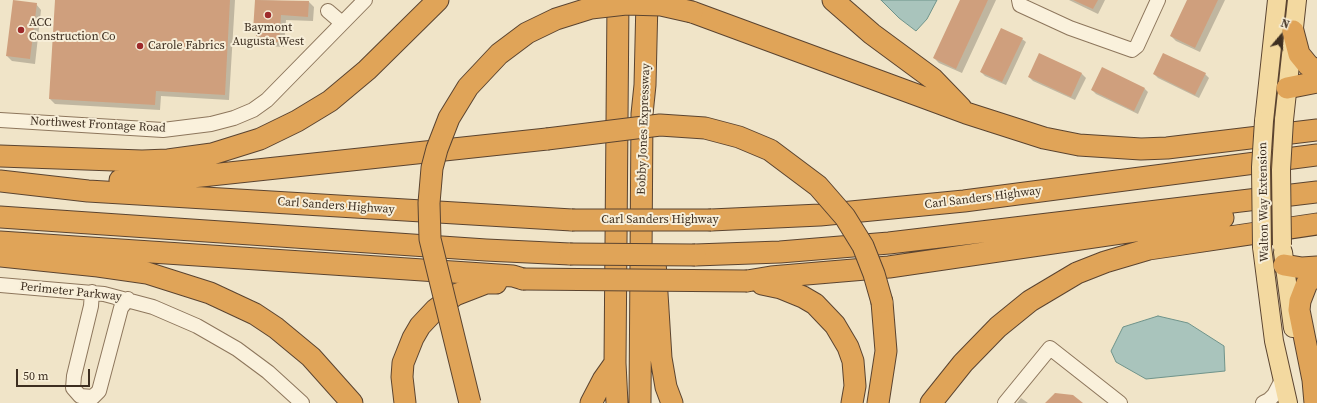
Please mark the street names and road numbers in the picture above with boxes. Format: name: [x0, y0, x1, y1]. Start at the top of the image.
street label: Bobby Jones Expressway: [635, 63, 653, 195]
street label: Northwest Frontage Road: [30, 114, 166, 136]
street label: Walton Way Extension: [1256, 142, 1272, 262]
street label: Carl Sanders Highway: [924, 184, 1042, 212]
street label: Carl Sanders Highway: [277, 195, 395, 217]
street label: Carl Sanders Highway: [601, 213, 719, 227]
street label: Perimeter Parkway: [19, 280, 123, 304]

